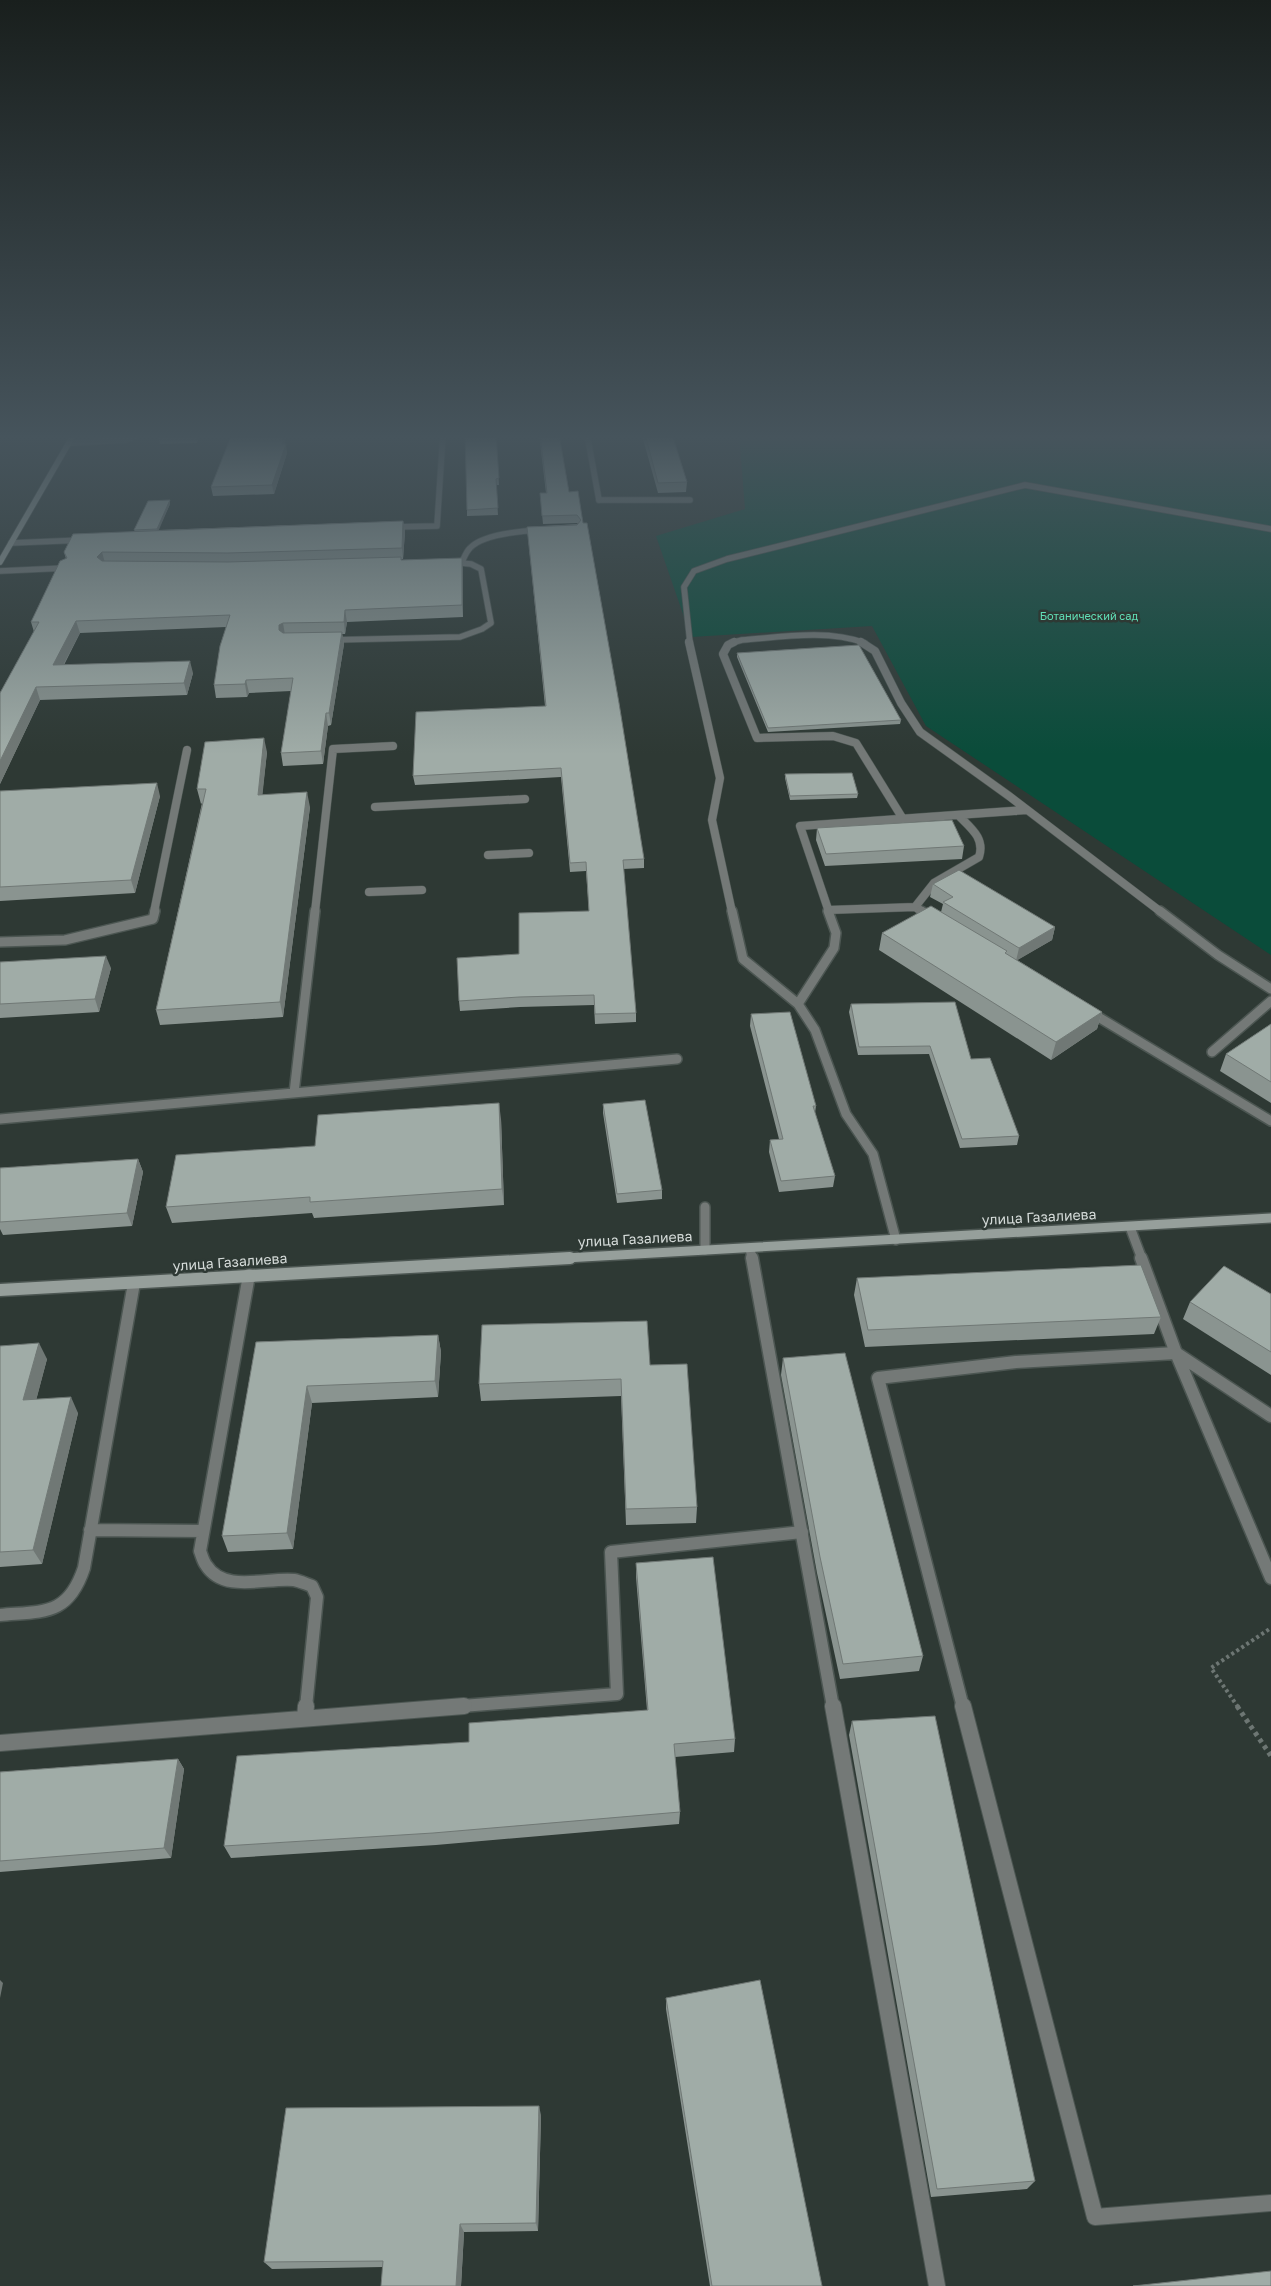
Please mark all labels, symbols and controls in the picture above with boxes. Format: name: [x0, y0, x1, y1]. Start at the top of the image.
park label: Ботанический сад: [1040, 609, 1139, 622]
street label: улица Газалиева: [981, 1205, 1097, 1228]
street label: улица Газалиева: [577, 1227, 693, 1250]
street label: улица Газалиева: [172, 1249, 288, 1274]

